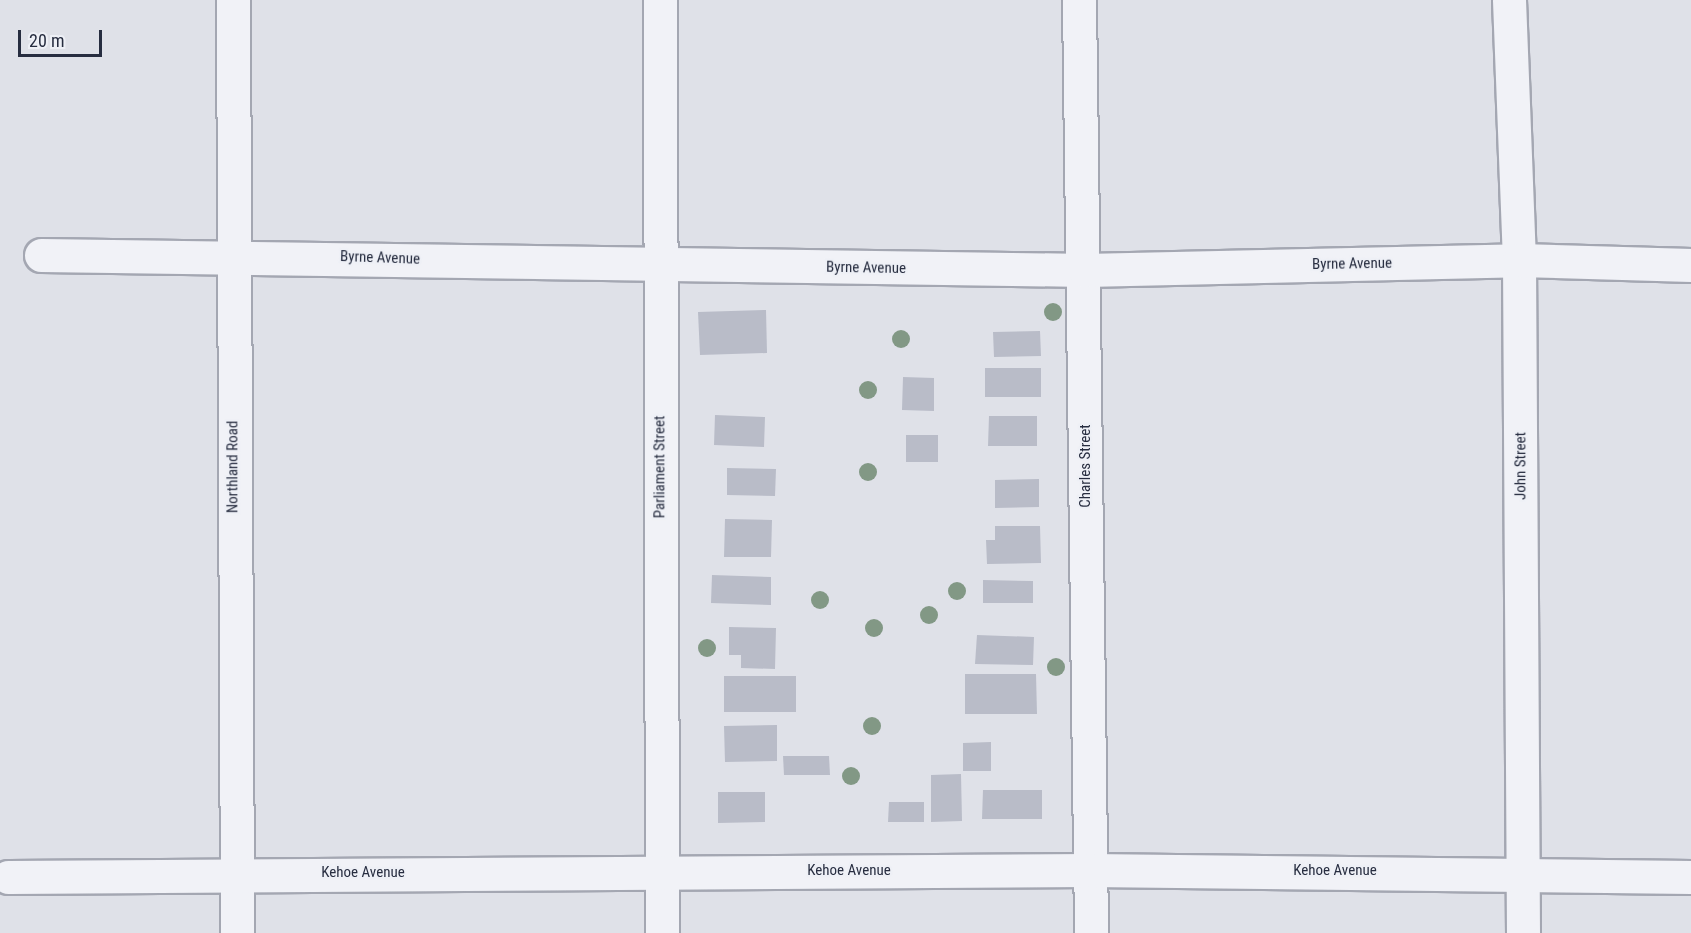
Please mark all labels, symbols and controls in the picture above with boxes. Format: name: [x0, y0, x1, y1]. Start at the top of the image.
scale bar: [21, 18, 105, 56]
text: 20 m: [29, 30, 64, 51]
street label: Byrne Avenue: [340, 248, 420, 268]
street label: Byrne Avenue: [1312, 254, 1392, 274]
street label: Byrne Avenue: [826, 258, 906, 278]
street label: Parliament Street: [651, 416, 669, 518]
street label: Northland Road: [224, 421, 242, 513]
street label: Charles Street: [1077, 424, 1095, 508]
street label: John Street: [1512, 432, 1530, 500]
street label: Kehoe Avenue: [807, 862, 891, 880]
street label: Kehoe Avenue: [1293, 862, 1377, 880]
street label: Kehoe Avenue: [321, 864, 405, 882]

